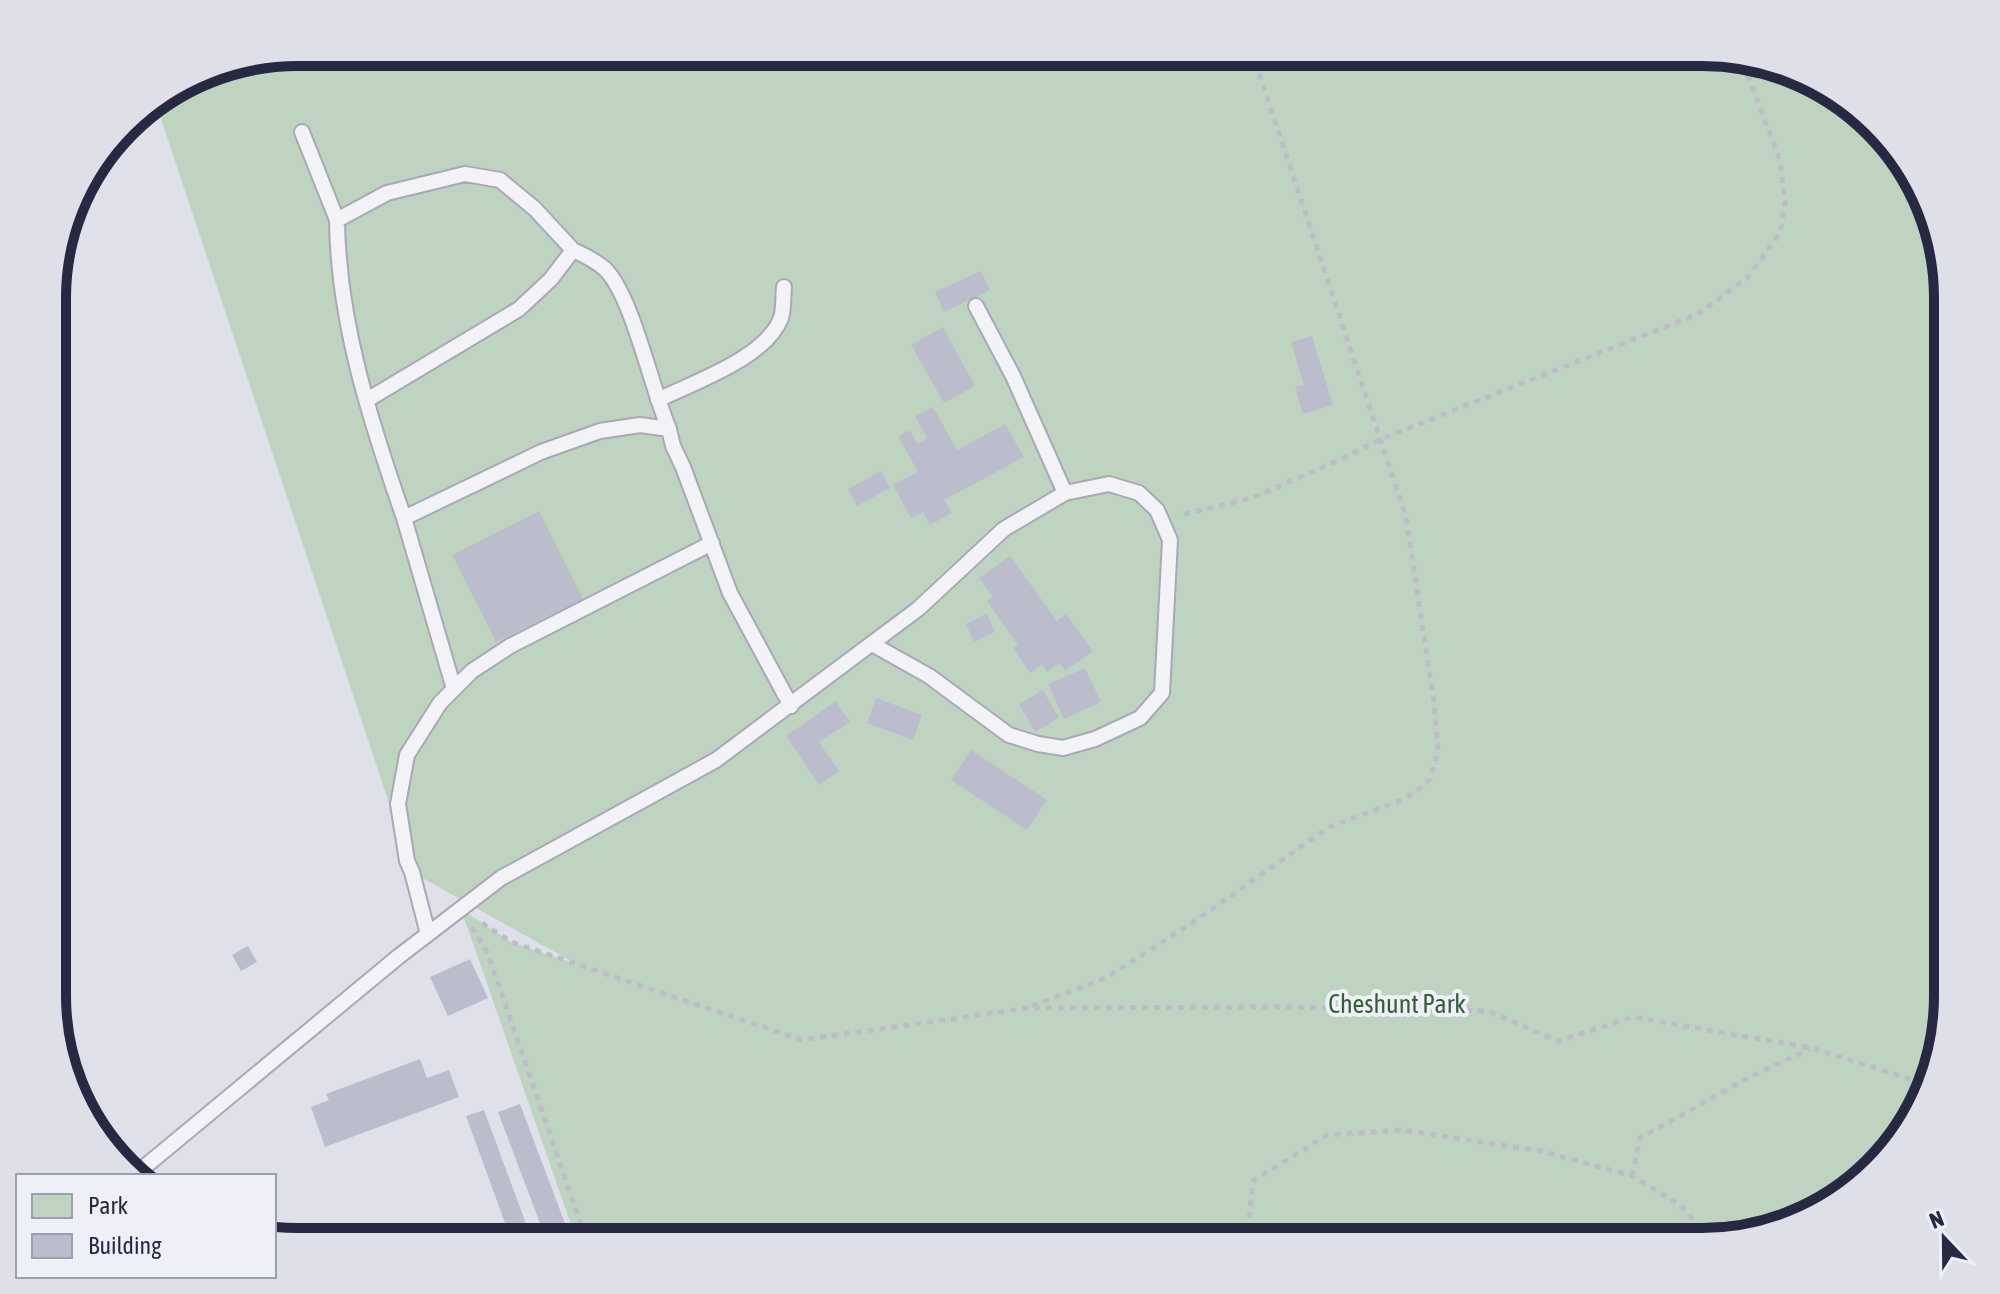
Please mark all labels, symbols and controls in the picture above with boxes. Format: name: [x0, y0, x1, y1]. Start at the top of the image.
park label: Cheshunt Park: [1328, 989, 1466, 1019]
legend: [16, 1174, 276, 1278]
text: Park: [88, 1192, 129, 1219]
north arrow: [1904, 1198, 1984, 1278]
text: N: [1926, 1205, 1947, 1234]
text: Building: [88, 1232, 162, 1259]

